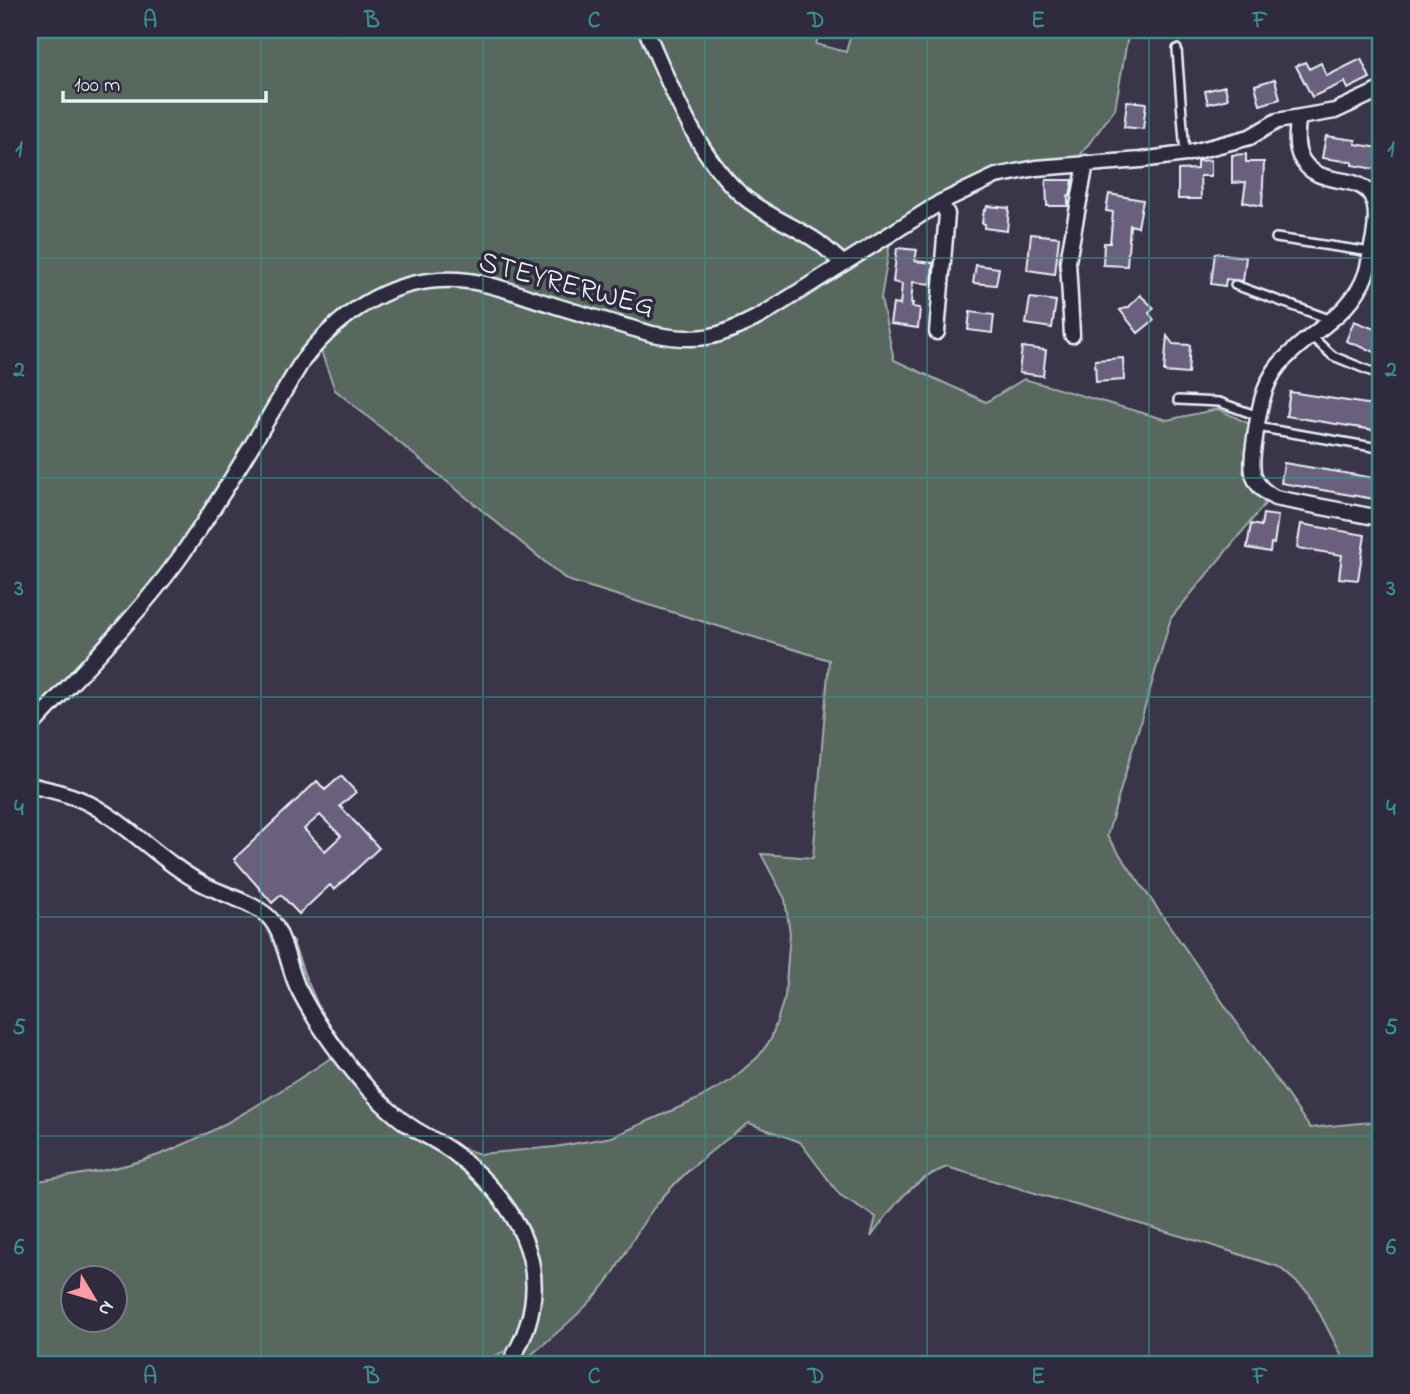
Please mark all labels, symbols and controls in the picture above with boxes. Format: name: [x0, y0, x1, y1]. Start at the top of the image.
text: A: [143, 5, 157, 38]
text: B: [363, 5, 380, 38]
text: C: [588, 5, 601, 38]
text: D: [807, 5, 824, 38]
text: E: [1031, 5, 1045, 38]
text: F: [1252, 5, 1268, 38]
scale bar: [63, 60, 266, 104]
text: 100 m: [74, 71, 120, 101]
text: 1: [15, 134, 23, 167]
text: 1: [1387, 134, 1395, 167]
street label: STEYRERWEG: [474, 241, 659, 330]
text: 2: [12, 354, 25, 387]
text: 2: [1384, 354, 1397, 387]
text: 3: [13, 573, 24, 606]
text: 3: [1385, 573, 1396, 606]
text: 4: [14, 793, 24, 826]
text: 4: [1386, 793, 1396, 826]
text: 5: [12, 1012, 26, 1045]
text: 5: [1384, 1012, 1398, 1045]
text: 6: [14, 1232, 25, 1265]
text: 6: [1386, 1232, 1397, 1265]
north arrow: [60, 1264, 130, 1334]
text: N: [91, 1295, 120, 1321]
text: A: [143, 1361, 157, 1394]
text: B: [363, 1361, 380, 1394]
text: C: [588, 1361, 601, 1394]
text: D: [807, 1361, 824, 1394]
text: E: [1031, 1361, 1045, 1394]
text: F: [1252, 1361, 1268, 1394]

